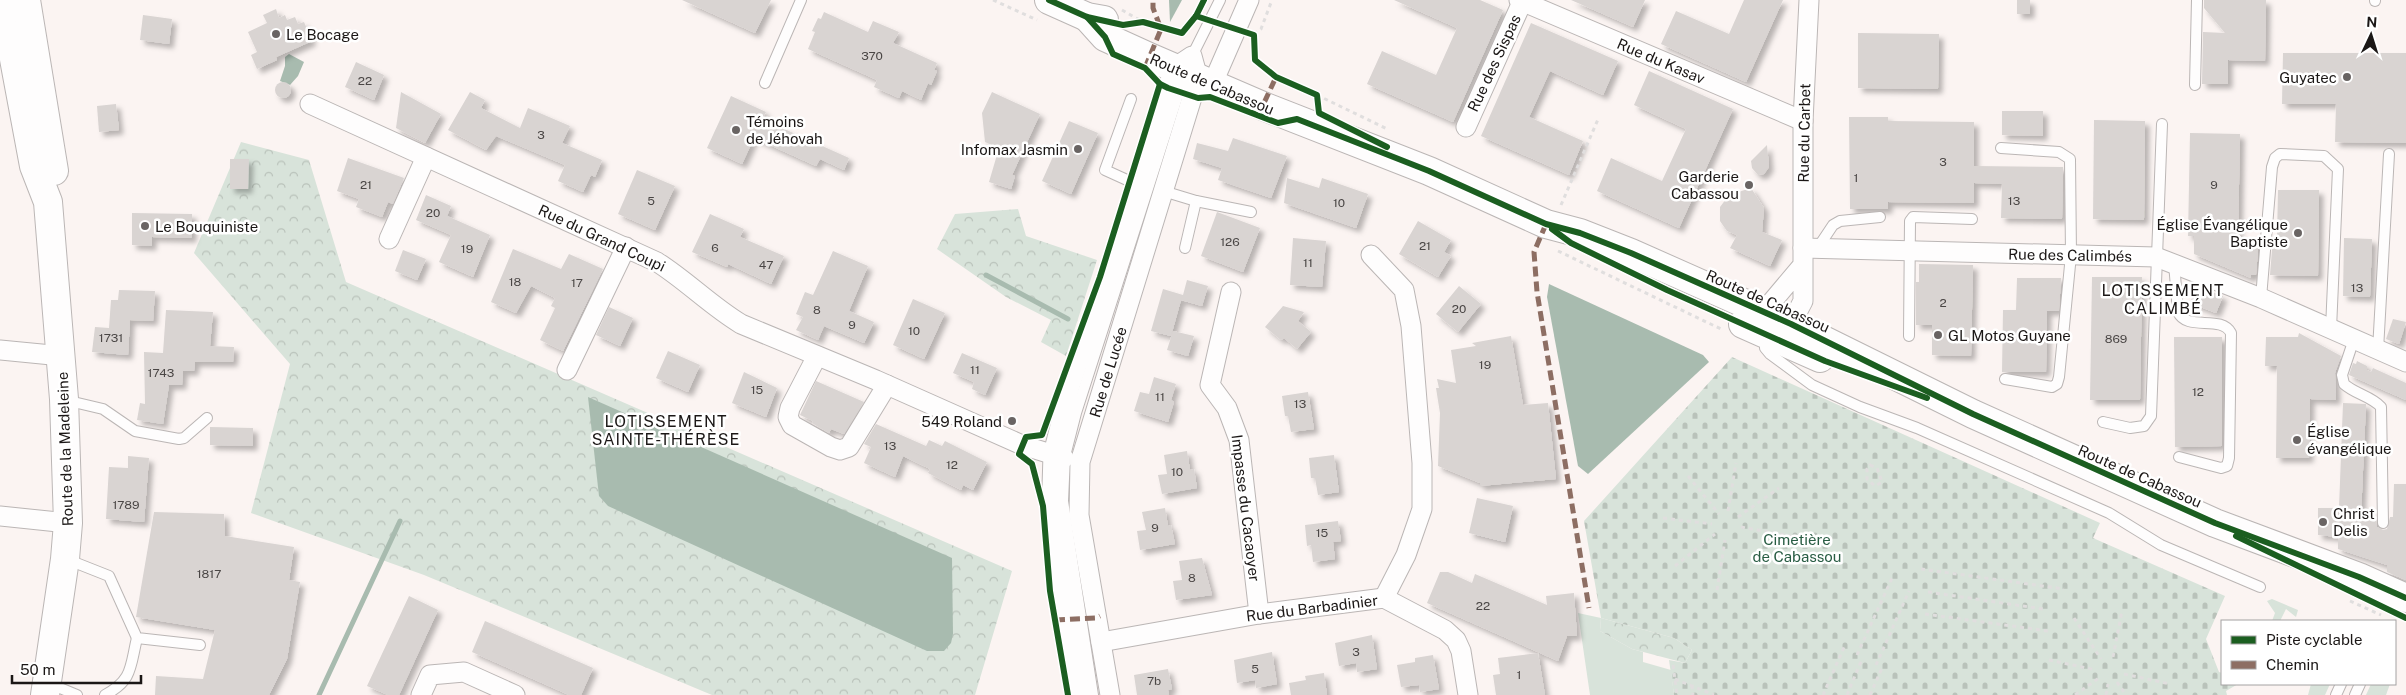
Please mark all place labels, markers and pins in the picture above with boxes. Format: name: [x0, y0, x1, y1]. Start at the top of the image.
place label: Le Bocage: [286, 26, 359, 43]
marker: Le Bocage: [270, 28, 282, 40]
place label: Guyatec: [2279, 69, 2337, 86]
marker: Guyatec: [2341, 71, 2353, 83]
place label: Témoins de Jéhovah: [746, 113, 823, 147]
marker: Témoins de Jéhovah: [730, 124, 742, 136]
place label: Infomax Jasmin: [961, 141, 1068, 158]
marker: Infomax Jasmin: [1072, 143, 1084, 155]
place label: Garderie Cabassou: [1671, 168, 1739, 202]
marker: Garderie Cabassou: [1743, 179, 1755, 191]
place label: Église Évangélique Baptiste: [2156, 216, 2288, 250]
place label: Le Bouquiniste: [155, 218, 258, 235]
marker: Le Bouquiniste: [139, 220, 151, 232]
marker: Église Évangélique Baptiste: [2292, 227, 2304, 239]
place label: GL Motos Guyane: [1948, 327, 2071, 344]
marker: GL Motos Guyane: [1932, 329, 1944, 341]
place label: 549 Roland: [921, 413, 1002, 430]
marker: 549 Roland: [1006, 415, 1018, 427]
place label: Église évangélique: [2307, 423, 2392, 457]
marker: Église évangélique: [2291, 434, 2303, 446]
place label: Christ Delis: [2333, 505, 2375, 539]
marker: Christ Delis: [2317, 516, 2329, 528]

